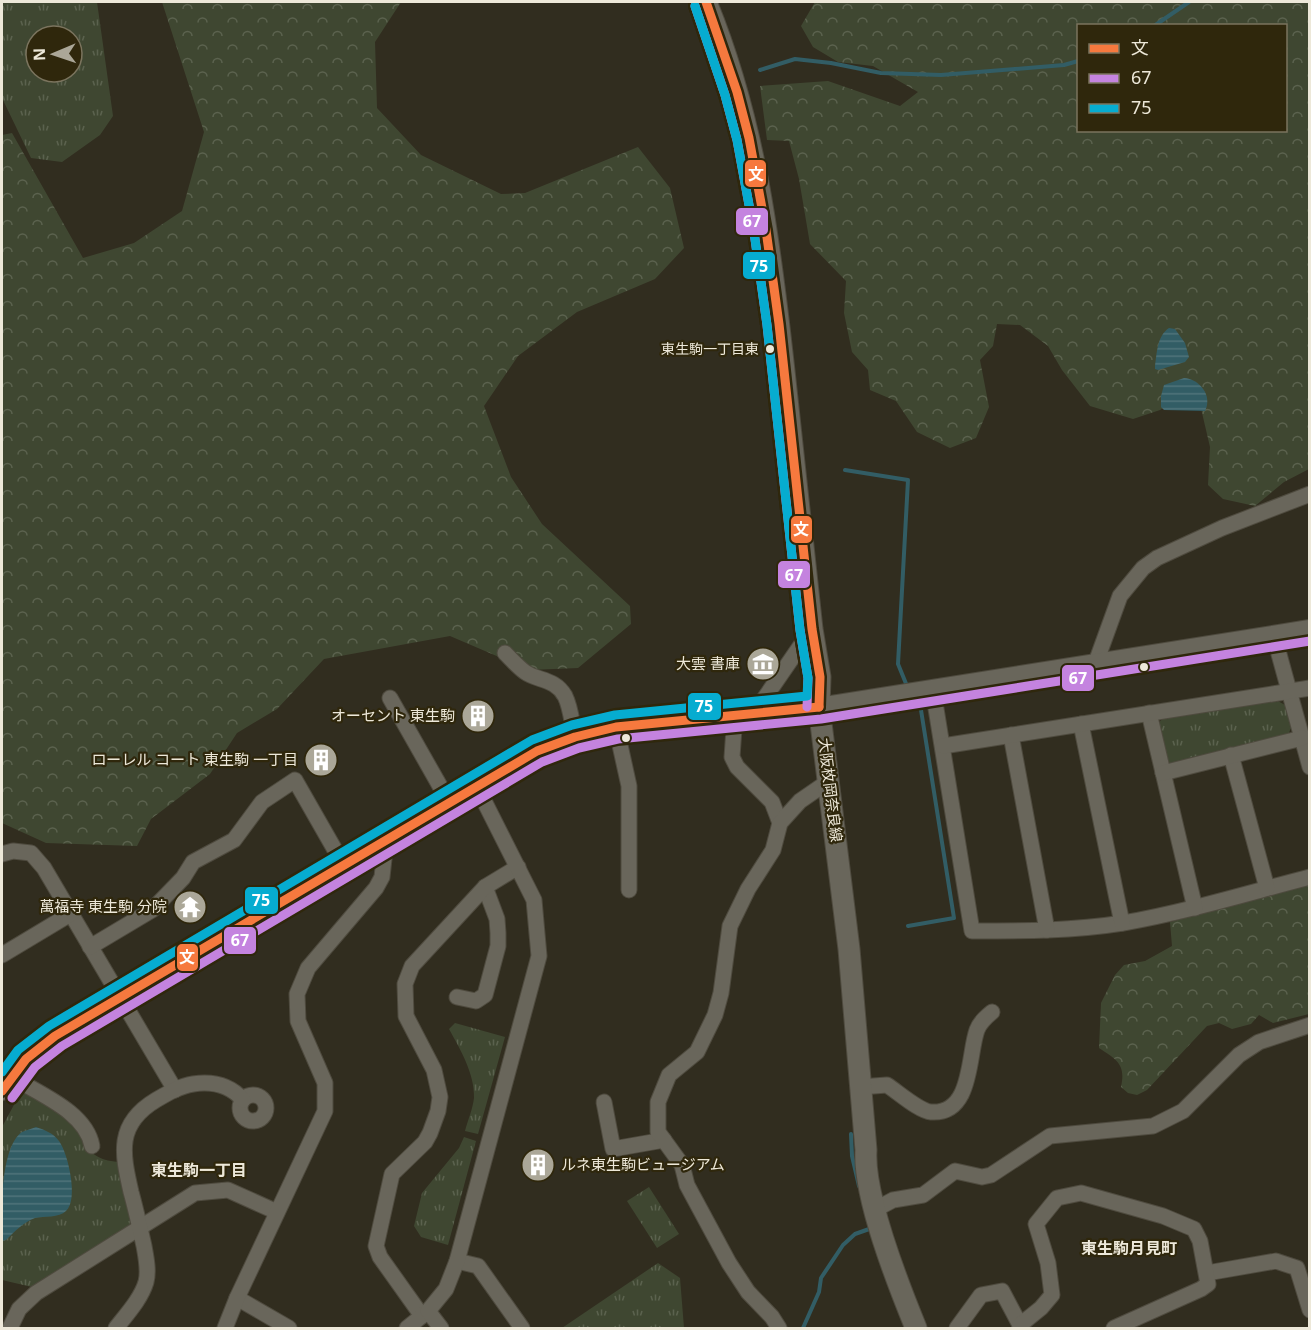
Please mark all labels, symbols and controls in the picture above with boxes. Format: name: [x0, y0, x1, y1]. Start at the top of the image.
north arrow: [24, 24, 84, 84]
legend: [1077, 24, 1287, 132]
text: 文: [1131, 35, 1149, 59]
text: N: [28, 48, 50, 61]
text: 67: [1131, 65, 1152, 89]
text: 75: [1131, 95, 1152, 119]
line badge: 文: [744, 159, 767, 188]
text: 文: [748, 163, 764, 185]
line badge: 67: [735, 207, 769, 236]
text: 67: [743, 210, 761, 232]
line badge: 75: [742, 251, 776, 280]
text: 75: [750, 255, 768, 277]
place label: 東生駒一丁目東: [661, 339, 759, 358]
marker: 東生駒一丁目東: [764, 343, 776, 355]
line badge: 文: [790, 515, 813, 544]
text: 文: [793, 518, 809, 540]
line badge: 67: [777, 560, 811, 589]
text: 67: [785, 564, 803, 586]
museum icon: 大雲 書庫: [745, 646, 781, 682]
place label: 大雲 書庫: [676, 653, 740, 673]
unlabelled marker: [1138, 661, 1150, 673]
line badge: 67: [1061, 664, 1095, 692]
text: 67: [1069, 667, 1087, 689]
line badge: 75: [687, 692, 722, 721]
text: 75: [695, 695, 713, 717]
building icon: オーセント 東生駒: [460, 698, 496, 734]
place label: オーセント 東生駒: [331, 705, 455, 725]
unlabelled marker: [620, 732, 632, 744]
street label: 大阪枚岡奈良線: [815, 737, 847, 843]
building icon: ローレル コート 東生駒 一丁目: [303, 742, 339, 778]
place label: ローレル コート 東生駒 一丁目: [91, 749, 298, 769]
line badge: 75: [244, 886, 279, 915]
temple icon: 萬福寺 東生駒 分院: [172, 889, 208, 925]
text: 75: [252, 889, 270, 911]
place label: 萬福寺 東生駒 分院: [39, 896, 167, 916]
line badge: 67: [223, 926, 257, 955]
text: 67: [231, 929, 249, 951]
line badge: 文: [176, 943, 199, 972]
text: 文: [179, 946, 195, 968]
building icon: ルネ東生駒ビュージアム: [520, 1147, 556, 1183]
place label: ルネ東生駒ビュージアム: [561, 1154, 725, 1174]
district label: 東生駒一丁目: [151, 1159, 247, 1181]
district label: 東生駒月見町: [1081, 1237, 1177, 1259]

